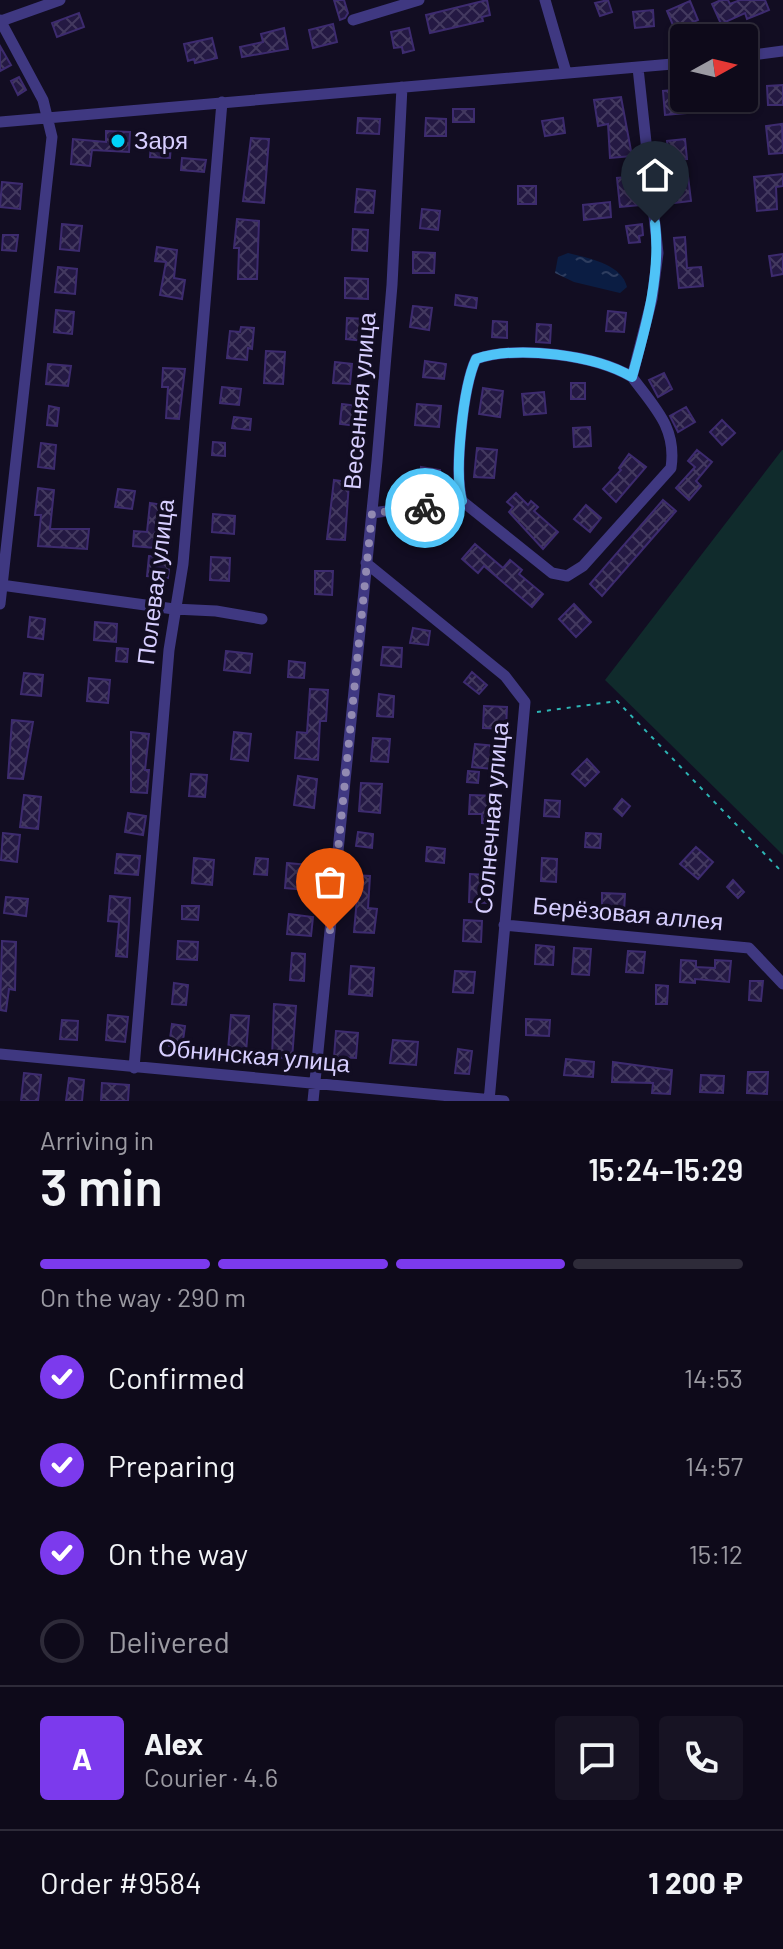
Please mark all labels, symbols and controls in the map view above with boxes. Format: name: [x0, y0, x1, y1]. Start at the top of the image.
north arrow: [670, 24, 758, 112]
map controls: [670, 24, 758, 112]
place label: Заря: [134, 125, 188, 154]
marker: Заря: [109, 132, 127, 150]
pin: [621, 141, 689, 223]
icon: home: [633, 153, 677, 197]
street label: Весенняя улица: [336, 310, 381, 491]
courier: [385, 468, 465, 548]
icon: bike: [403, 486, 447, 530]
street label: Полевая улица: [130, 497, 179, 666]
street label: Солнечная улица: [468, 720, 513, 915]
pin: [296, 848, 364, 930]
icon: bag: [308, 860, 352, 904]
street label: Берёзовая аллея: [532, 890, 725, 935]
street label: Обнинская улица: [157, 1032, 352, 1077]
text: Arriving in: [40, 1124, 154, 1155]
text: 15:24–15:29: [588, 1151, 743, 1187]
text: 3 min: [40, 1154, 163, 1216]
text: On the way · 290 m: [40, 1281, 246, 1312]
icon: check: [40, 1355, 84, 1399]
text: Confirmed: [108, 1359, 245, 1395]
text: 14:53: [684, 1362, 743, 1393]
icon: check: [40, 1443, 84, 1487]
text: Preparing: [108, 1447, 235, 1483]
text: 14:57: [685, 1450, 743, 1481]
icon: check: [40, 1531, 84, 1575]
text: On the way: [108, 1535, 248, 1571]
text: 15:12: [689, 1538, 743, 1569]
text: Delivered: [108, 1623, 230, 1659]
button: chat: [555, 1716, 639, 1800]
button: phone: [659, 1716, 743, 1800]
text: Alex: [144, 1725, 203, 1761]
text: A: [72, 1740, 92, 1776]
text: Courier · 4.6: [144, 1761, 278, 1792]
text: Order #9584: [40, 1864, 202, 1900]
text: 1 200 ₽: [648, 1864, 743, 1900]

